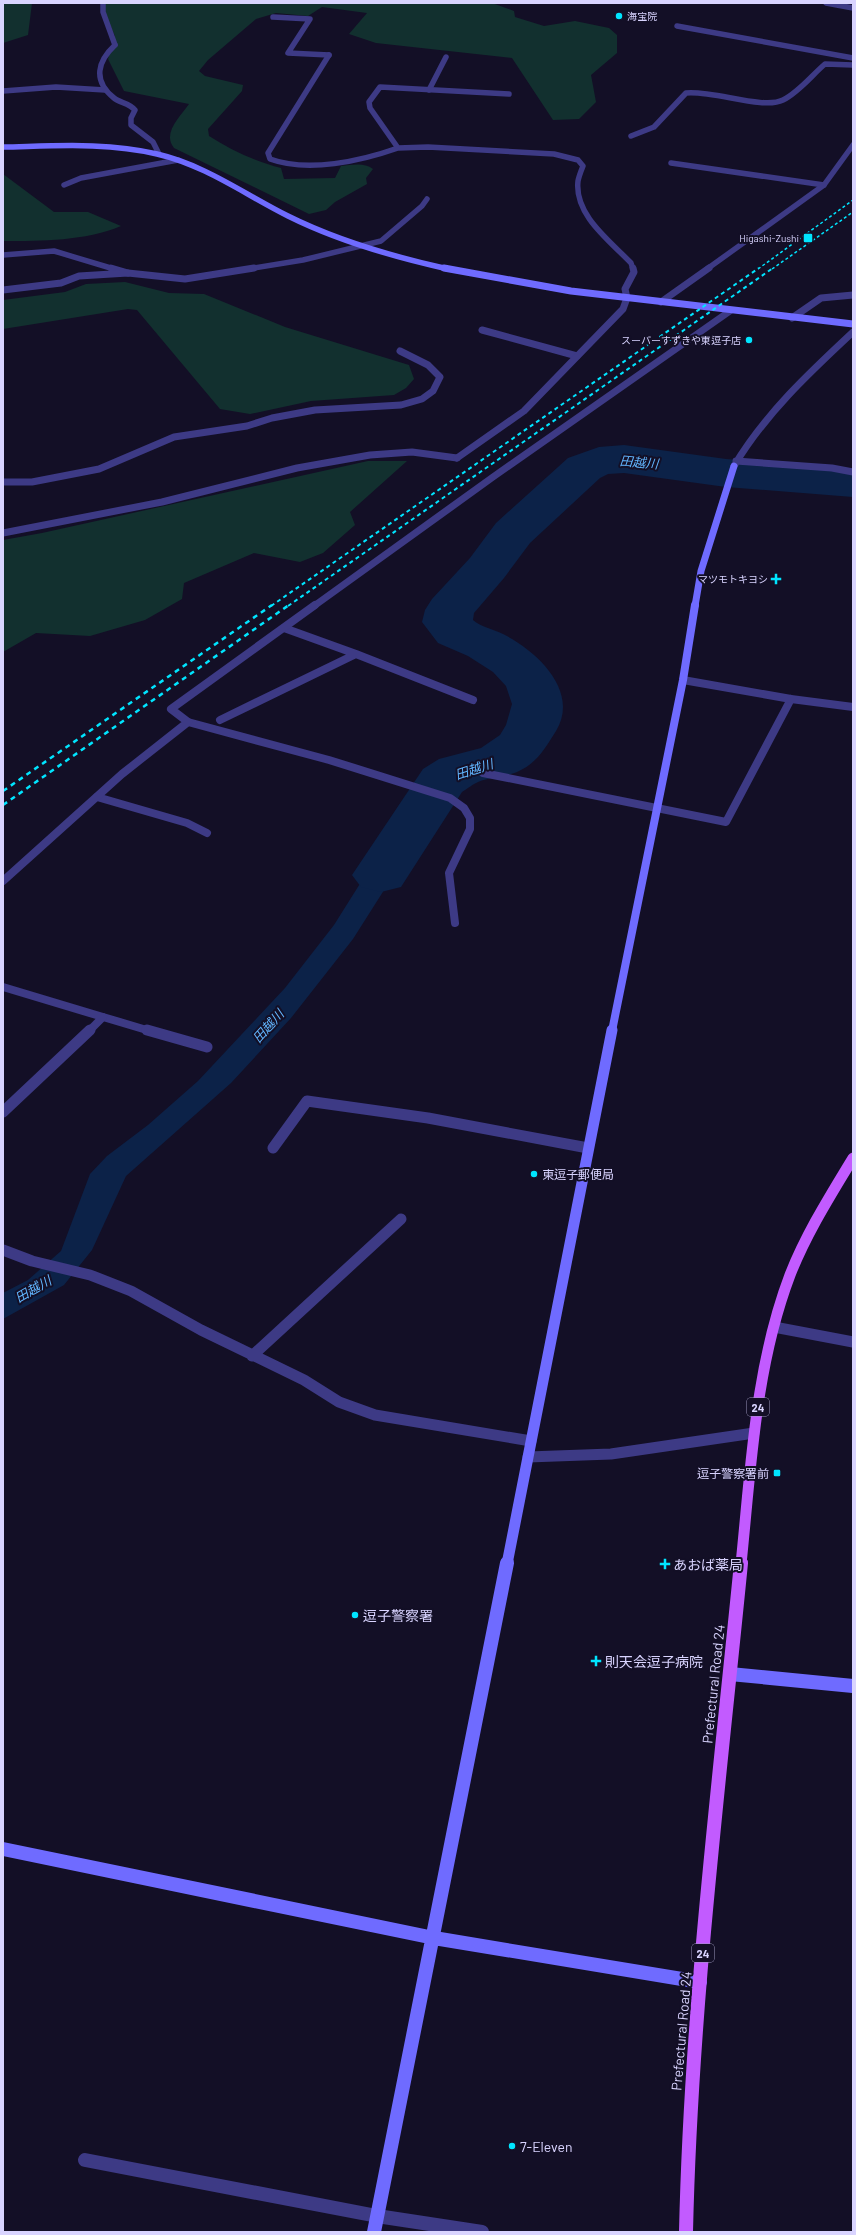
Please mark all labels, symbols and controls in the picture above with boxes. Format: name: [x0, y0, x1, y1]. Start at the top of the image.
place label: 海宝院: [627, 10, 657, 22]
marker: 海宝院: [614, 11, 624, 21]
place label: Higashi-Zushi: [739, 232, 799, 244]
marker: Higashi-Zushi: [802, 232, 814, 244]
place label: スーパーすずきや東逗子店: [621, 334, 741, 346]
marker: スーパーすずきや東逗子店: [744, 335, 754, 345]
water label: 田越川: [619, 452, 661, 472]
place label: マツモトキヨシ: [698, 573, 768, 585]
marker: マツモトキヨシ: [771, 574, 781, 584]
water label: 田越川: [453, 755, 497, 783]
water label: 田越川: [249, 1005, 288, 1046]
place label: 東逗子郵便局: [542, 1167, 614, 1181]
marker: 東逗子郵便局: [529, 1169, 539, 1179]
water label: 田越川: [12, 1271, 56, 1306]
road number: 24: [747, 1398, 769, 1416]
place label: 逗子警察署前: [697, 1466, 769, 1480]
marker: 逗子警察署前: [772, 1468, 782, 1478]
place label: あおば薬局: [673, 1556, 743, 1573]
marker: あおば薬局: [660, 1559, 670, 1569]
place label: 逗子警察署: [363, 1607, 433, 1624]
marker: 逗子警察署: [350, 1610, 360, 1620]
street label: Prefectural Road 24: [698, 1624, 728, 1744]
place label: 則天会逗子病院: [605, 1653, 703, 1670]
marker: 則天会逗子病院: [590, 1655, 602, 1667]
road number: 24: [692, 1944, 714, 1962]
street label: Prefectural Road 24: [667, 1971, 695, 2091]
place label: 7-Eleven: [520, 2138, 573, 2155]
marker: 7-Eleven: [507, 2141, 517, 2151]

